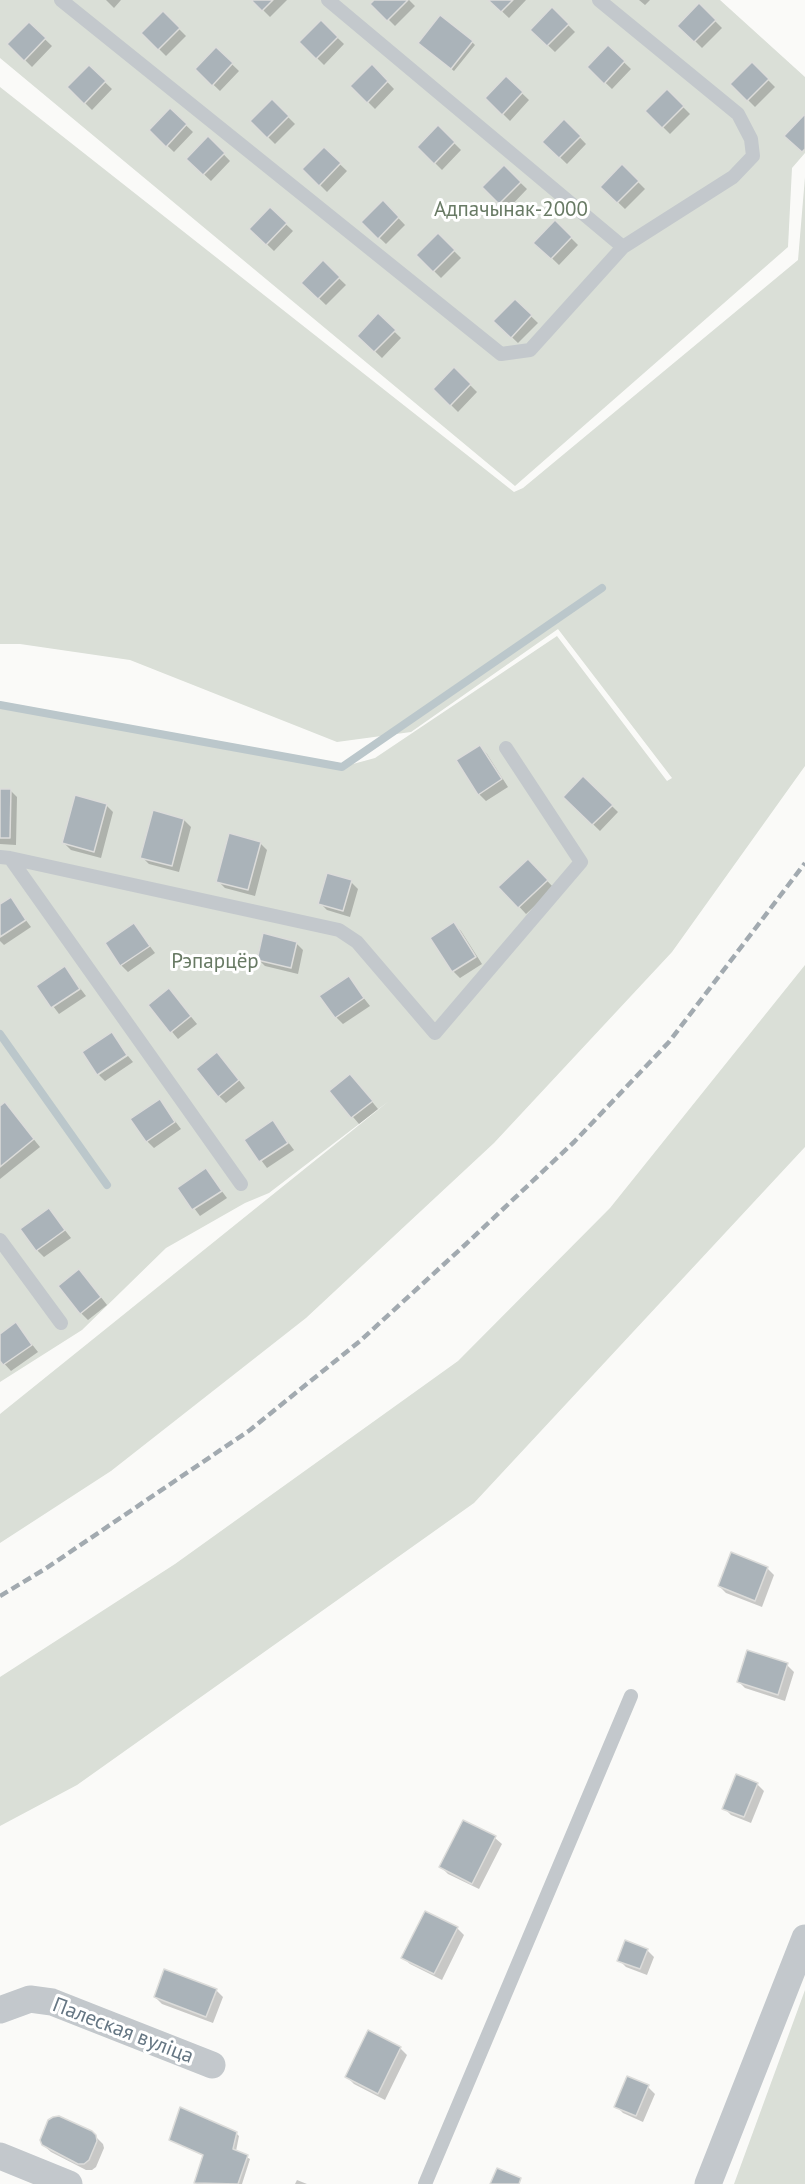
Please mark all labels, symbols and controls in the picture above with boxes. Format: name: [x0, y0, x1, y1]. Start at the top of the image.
park label: Адпачынак-2000: [434, 197, 588, 223]
park label: Рэпарцёр: [171, 949, 259, 975]
street label: Палеская вуліца: [49, 1993, 197, 2069]

